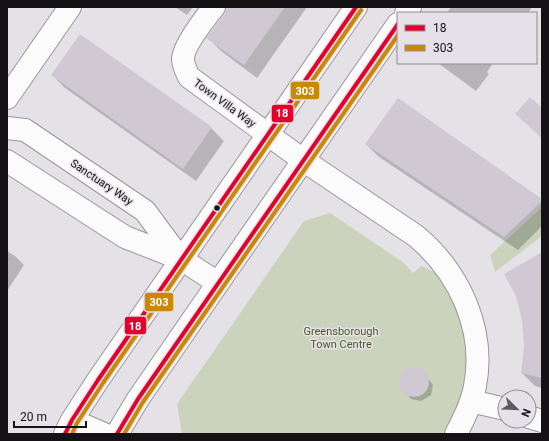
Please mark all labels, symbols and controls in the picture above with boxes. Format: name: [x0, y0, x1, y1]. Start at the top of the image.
legend: [397, 12, 537, 64]
text: 18: [433, 21, 447, 35]
text: 303: [433, 41, 453, 55]
street label: Town Villa Way: [191, 76, 259, 131]
line badge: 303: [290, 81, 320, 100]
text: 303: [296, 85, 314, 98]
line badge: 18: [271, 104, 294, 123]
text: 18: [276, 107, 288, 120]
street label: Sanctuary Way: [68, 157, 136, 208]
unlabelled marker: [212, 203, 222, 213]
line badge: 303: [144, 292, 174, 312]
text: 303: [150, 296, 168, 309]
line badge: 18: [124, 316, 147, 335]
text: 18: [129, 320, 141, 333]
park label: Greensborough Town Centre: [303, 325, 379, 351]
north arrow: [497, 389, 537, 429]
scale bar: [14, 403, 86, 429]
text: N: [518, 407, 533, 419]
text: 20 m: [20, 410, 47, 424]

